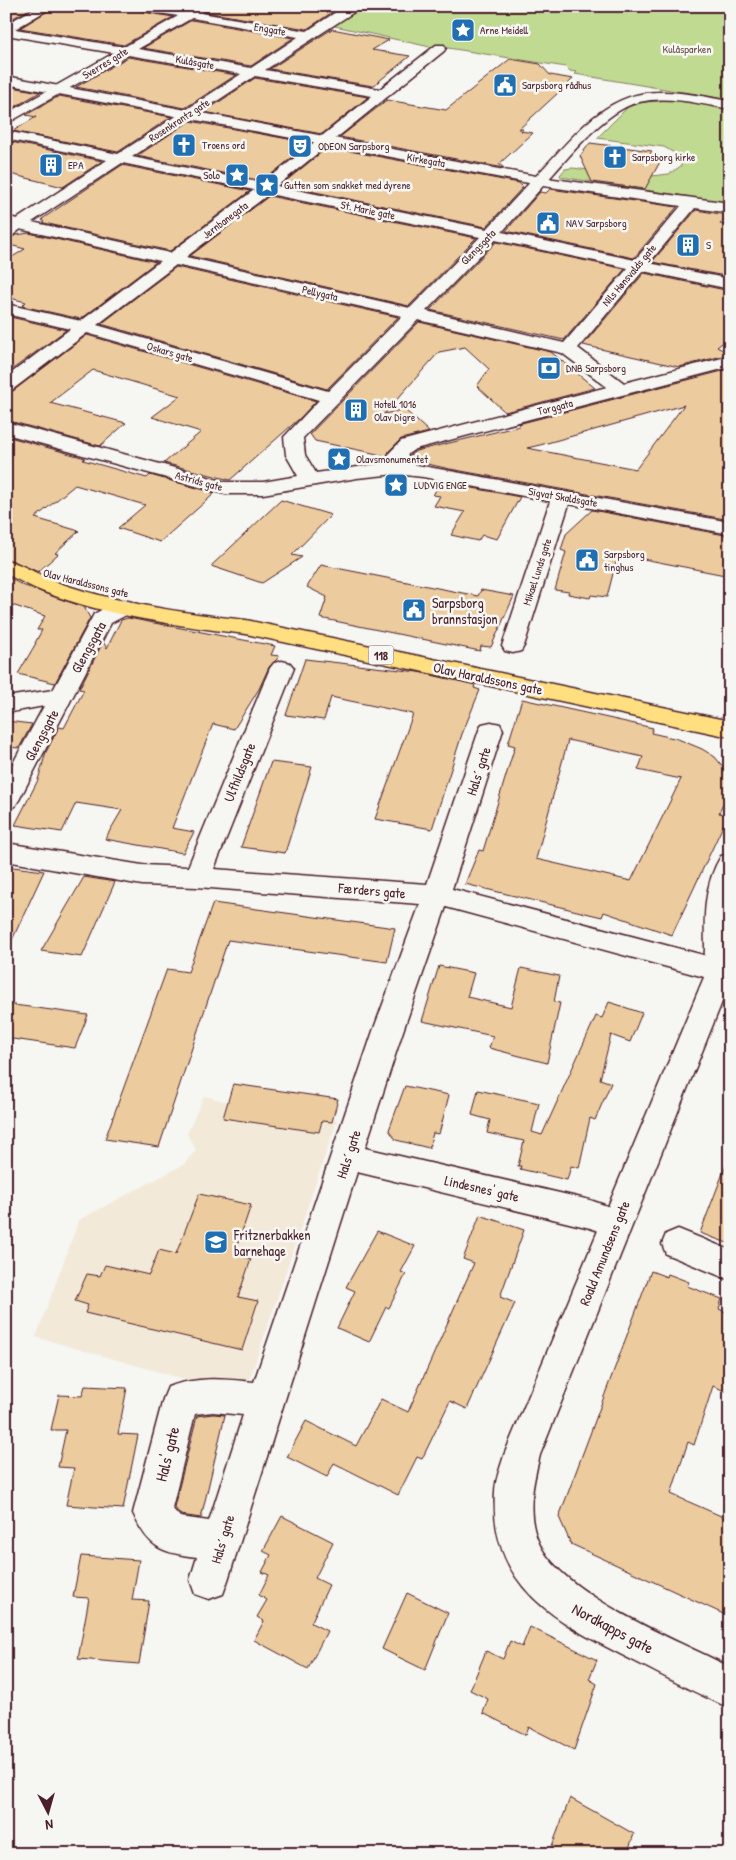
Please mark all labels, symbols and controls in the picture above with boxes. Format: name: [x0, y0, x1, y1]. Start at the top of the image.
place icon: Arne Meidell: [450, 17, 476, 43]
street label: Enggate: [253, 19, 288, 39]
place label: Arne Meidell: [480, 23, 529, 37]
park label: Kulåsparken: [663, 42, 711, 56]
street label: Sverres gate: [80, 44, 131, 82]
street label: Kulåsgate: [175, 52, 216, 72]
public building icon: Sarpsborg rådhus: [492, 72, 518, 98]
place label: Sarpsborg rådhus: [522, 78, 591, 92]
street label: Rosenkrantz gate: [146, 95, 212, 145]
church icon: Troens ord: [171, 132, 197, 158]
theatre icon: ODEON Sarpsborg: [287, 133, 313, 159]
place label: Troens ord: [202, 138, 246, 152]
place label: ODEON Sarpsborg: [318, 139, 389, 153]
church icon: Sarpsborg kirke: [602, 144, 628, 170]
street label: Kirkegata: [406, 150, 447, 170]
place label: Sarpsborg kirke: [632, 150, 696, 164]
building icon: EPA: [38, 152, 64, 178]
place label: EPA: [68, 158, 84, 172]
place icon: Solo: [224, 162, 250, 188]
place label: Solo: [203, 168, 221, 182]
place icon: Gutten som snakket med dyrene: [254, 172, 280, 198]
place label: Gutten som snakket med dyrene: [284, 178, 411, 192]
street label: St. Marie gate: [339, 197, 397, 223]
street label: Jernbanegata: [200, 198, 251, 242]
public building icon: NAV Sarpsborg: [535, 210, 561, 236]
place label: NAV Sarpsborg: [566, 216, 627, 230]
street label: Glengsgata: [458, 226, 499, 268]
building icon: S: [675, 232, 701, 258]
place label: S: [706, 238, 711, 252]
street label: Nils Hønsvalds gate: [599, 241, 660, 309]
street label: Pellygata: [301, 282, 340, 304]
street label: Oskars gate: [145, 339, 195, 365]
bank icon: DNB Sarpsborg: [536, 355, 562, 381]
place label: DNB Sarpsborg: [566, 361, 626, 375]
street label: Torggata: [536, 396, 575, 418]
building icon: Hotell 1016 Olav Digre: [343, 397, 369, 423]
place label: Hotell 1016 Olav Digre: [374, 397, 417, 424]
place icon: Olavsmonumentet: [326, 446, 352, 472]
place label: Olavsmonumentet: [356, 452, 428, 466]
street label: Astrids gate: [174, 468, 225, 494]
place icon: LUDVIG ENGE: [383, 472, 409, 498]
place label: LUDVIG ENGE: [414, 478, 467, 492]
street label: Sigvat Skaldsgate: [527, 484, 599, 510]
street label: Mikael Lunds gate: [520, 536, 555, 607]
public building icon: Sarpsborg tinghus: [574, 547, 600, 573]
place label: Sarpsborg tinghus: [604, 547, 645, 574]
street label: Olav Haraldssons gate: [42, 566, 131, 601]
place label: Sarpsborg brannstasjon: [432, 593, 498, 629]
public building icon: Sarpsborg brannstasjon: [401, 597, 427, 623]
street label: Glengsgata: [66, 617, 111, 677]
road number: 118: [368, 646, 394, 664]
street label: Olav Haraldssons gate: [431, 657, 545, 700]
street label: Glengsgate: [19, 705, 64, 765]
street label: Ulfhildsgate: [219, 739, 261, 805]
street label: Hals´ gate: [461, 744, 496, 798]
street label: Færders gate: [337, 878, 407, 903]
street label: Hals´ gate: [331, 1127, 366, 1181]
street label: Lindesnes' gate: [443, 1170, 522, 1207]
street label: Roald Amundsens gate: [574, 1197, 635, 1309]
place label: Fritznerbakken barnehage: [233, 1225, 311, 1261]
school or university icon: Fritznerbakken barnehage: [203, 1229, 229, 1255]
street label: Hals' gate: [150, 1424, 185, 1484]
street label: Hals´ gate: [206, 1512, 239, 1566]
street label: Nordkapps gate: [569, 1597, 658, 1659]
north arrow: [22, 1788, 72, 1838]
text: N: [44, 1816, 54, 1835]

